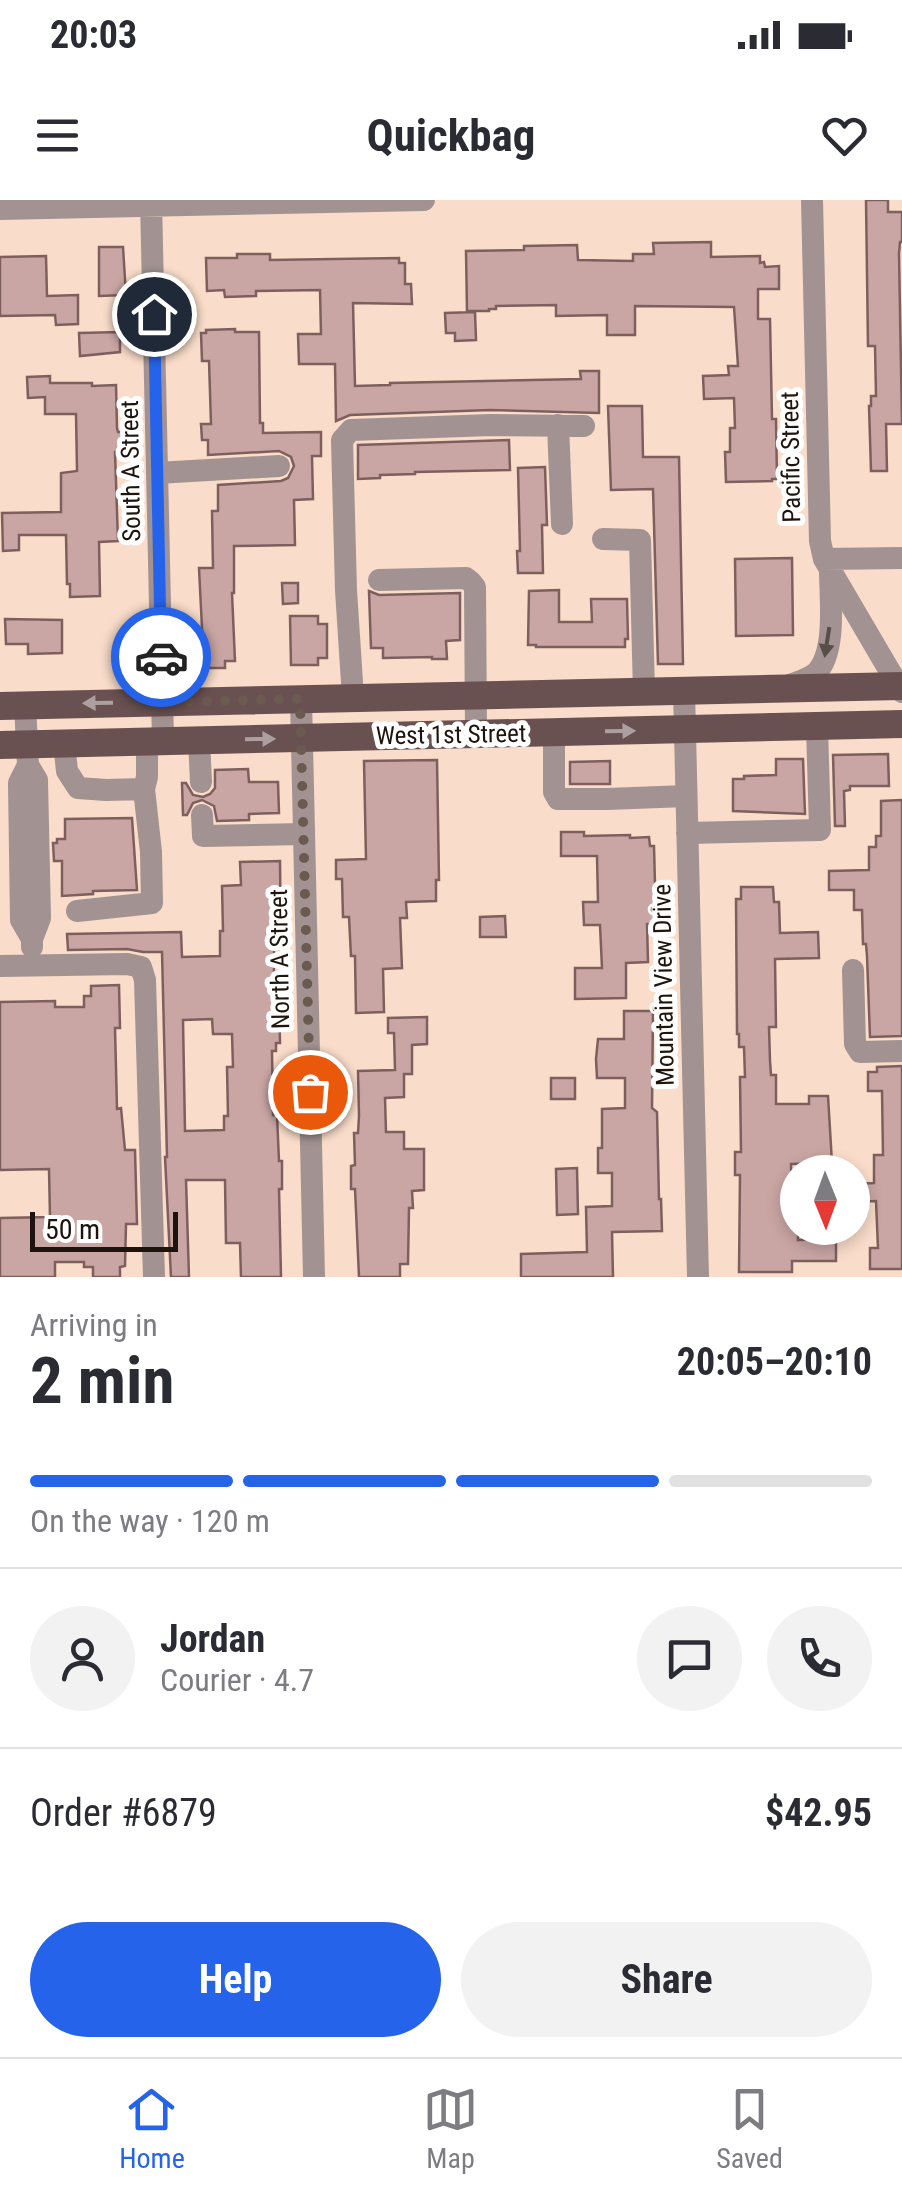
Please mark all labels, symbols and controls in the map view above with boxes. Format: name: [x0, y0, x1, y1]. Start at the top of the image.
text: 20:03: [50, 13, 137, 57]
icon: menu: [30, 108, 85, 163]
icon: heart: [817, 108, 872, 163]
text: Quickbag: [367, 109, 535, 162]
pin: [112, 272, 197, 357]
icon: home: [127, 287, 182, 342]
street label: Pacific Street: [775, 391, 806, 523]
street label: South A Street: [115, 400, 146, 542]
courier: [111, 607, 211, 707]
one-way arrow: [819, 627, 835, 658]
icon: car: [134, 630, 189, 685]
one-way arrow: [82, 696, 114, 712]
street label: West 1st Street: [376, 719, 526, 750]
one-way arrow: [605, 722, 637, 738]
one-way arrow: [245, 730, 277, 746]
street label: Mountain View Drive: [647, 884, 680, 1086]
street label: North A Street: [264, 889, 295, 1029]
pin: [268, 1050, 353, 1135]
icon: bag: [283, 1065, 338, 1120]
north arrow: [780, 1155, 870, 1245]
map controls: [780, 1155, 870, 1245]
scale bar: [30, 1207, 178, 1252]
text: 50 m: [45, 1213, 100, 1246]
text: Arriving in: [30, 1306, 158, 1344]
text: 20:05–20:10: [677, 1340, 872, 1384]
text: 2 min: [30, 1343, 174, 1419]
text: On the way · 120 m: [30, 1502, 270, 1540]
button: person: [30, 1606, 135, 1711]
button: chat: [637, 1606, 742, 1711]
button: phone: [767, 1606, 872, 1711]
text: Jordan: [160, 1617, 265, 1661]
text: Courier · 4.7: [160, 1661, 314, 1699]
text: Order #6879: [30, 1791, 217, 1835]
text: $42.95: [765, 1791, 872, 1835]
button: Help: [30, 1922, 441, 2037]
button: Share: [461, 1922, 872, 2037]
tab: Home: [119, 2082, 185, 2175]
tab: Map: [423, 2082, 478, 2175]
tab: Saved: [716, 2082, 783, 2175]

